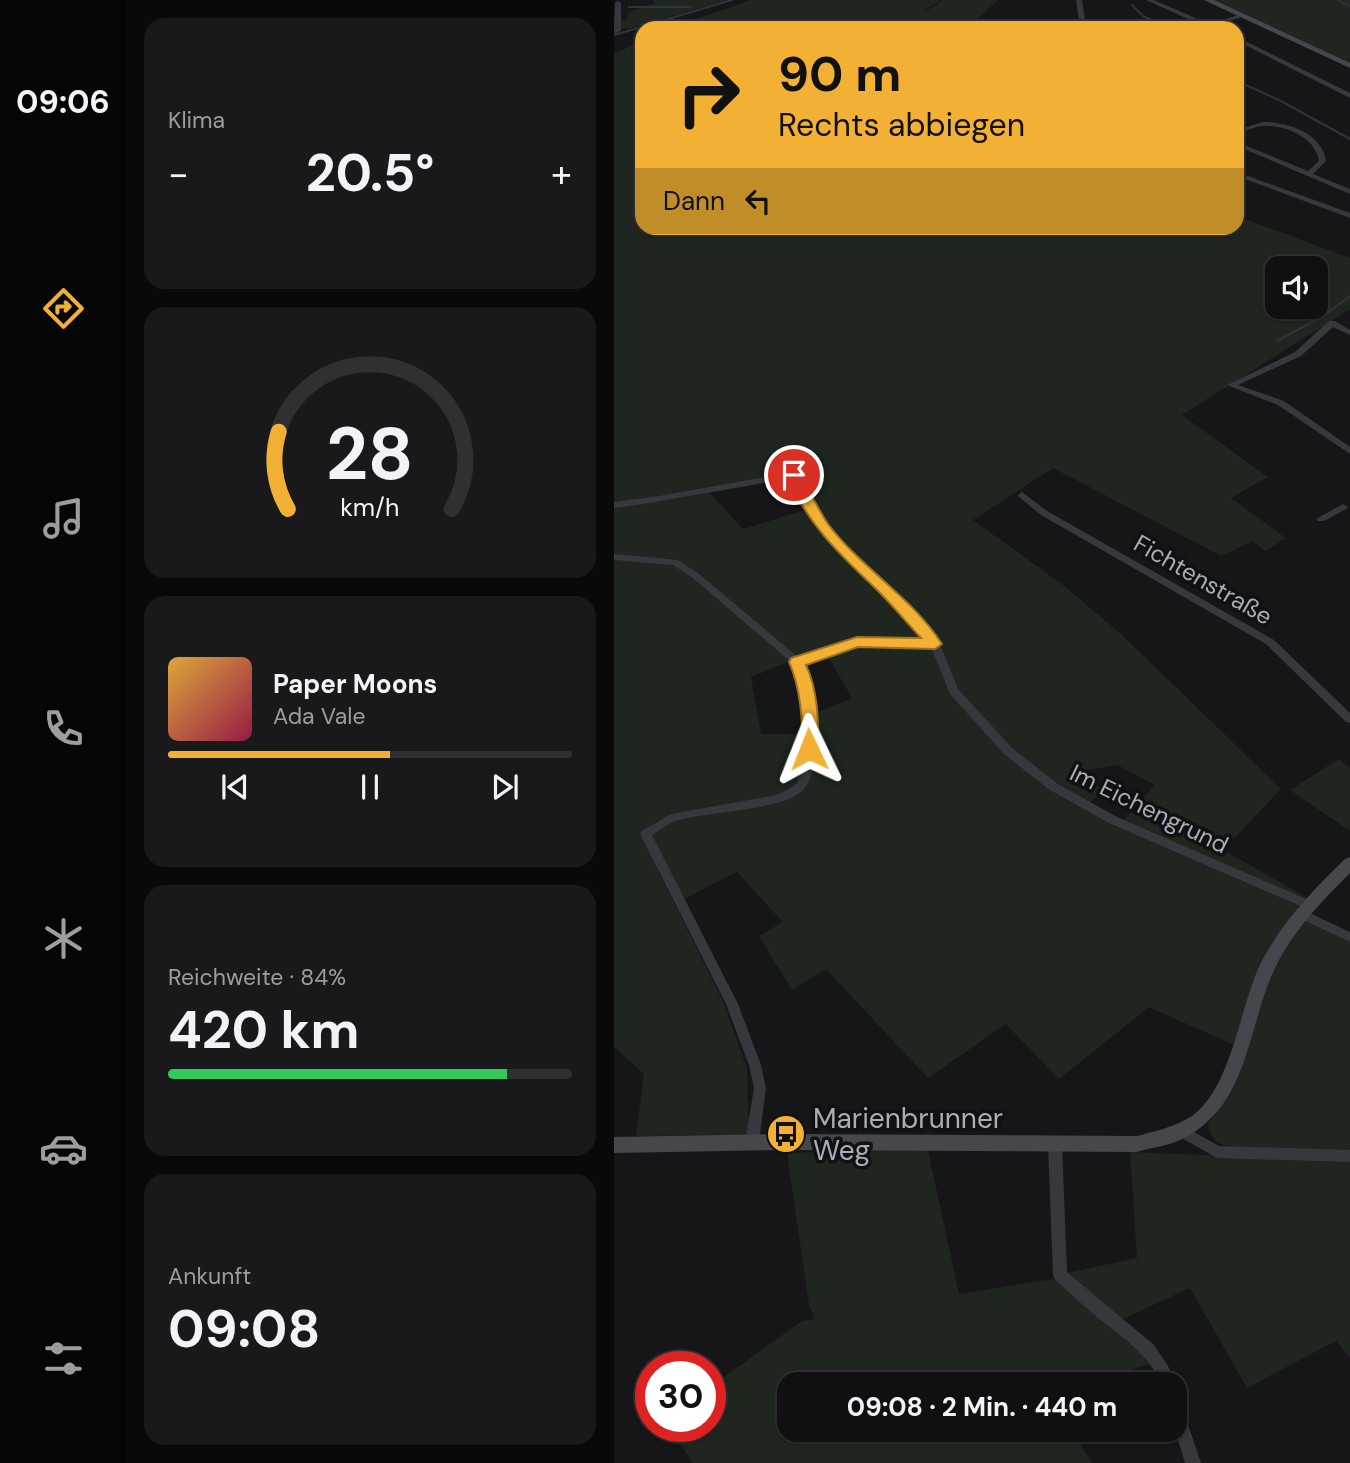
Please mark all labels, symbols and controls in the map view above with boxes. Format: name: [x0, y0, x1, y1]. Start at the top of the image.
text: 90 m: [778, 42, 901, 106]
icon: right: [663, 49, 754, 140]
text: 09:06: [16, 81, 110, 123]
text: Rechts abbiegen: [778, 104, 1025, 146]
text: Klima: [168, 105, 225, 135]
text: 20.5°: [306, 139, 434, 207]
text: −: [168, 149, 189, 199]
text: +: [551, 149, 572, 199]
icon: left: [739, 182, 777, 220]
text: Dann: [663, 184, 725, 218]
map controls: [1265, 256, 1328, 319]
button: sound: [1265, 256, 1328, 319]
icon: directions: [39, 284, 88, 333]
text: 28: [326, 407, 414, 502]
pin: [764, 445, 824, 505]
icon: arrive: [775, 456, 813, 494]
text: km/h: [340, 490, 400, 523]
icon: music: [39, 494, 88, 543]
street label: Fichtenstraße: [1129, 527, 1278, 632]
text: Paper Moons: [273, 667, 437, 701]
text: Ada Vale: [273, 701, 366, 731]
icon: phone: [39, 704, 88, 753]
position arrow: [772, 712, 846, 786]
street label: Im Eichengrund: [1065, 757, 1234, 860]
icon: previous: [216, 768, 254, 806]
icon: pause: [351, 768, 389, 806]
icon: next: [486, 768, 524, 806]
icon: climate: [39, 914, 88, 963]
text: Reichweite · 84%: [168, 962, 346, 992]
text: 420 km: [168, 996, 359, 1064]
place label: Marienbrunner Weg: [813, 1100, 1003, 1169]
bus stop icon: Marienbrunner Weg: [765, 1113, 807, 1155]
icon: car: [39, 1124, 88, 1173]
text: Ankunft: [168, 1261, 251, 1291]
text: 09:08: [168, 1295, 320, 1363]
icon: filters: [39, 1334, 88, 1383]
speed limit sign: 30: [635, 1351, 726, 1442]
text: 09:08 · 2 Min. · 440 m: [847, 1390, 1117, 1424]

